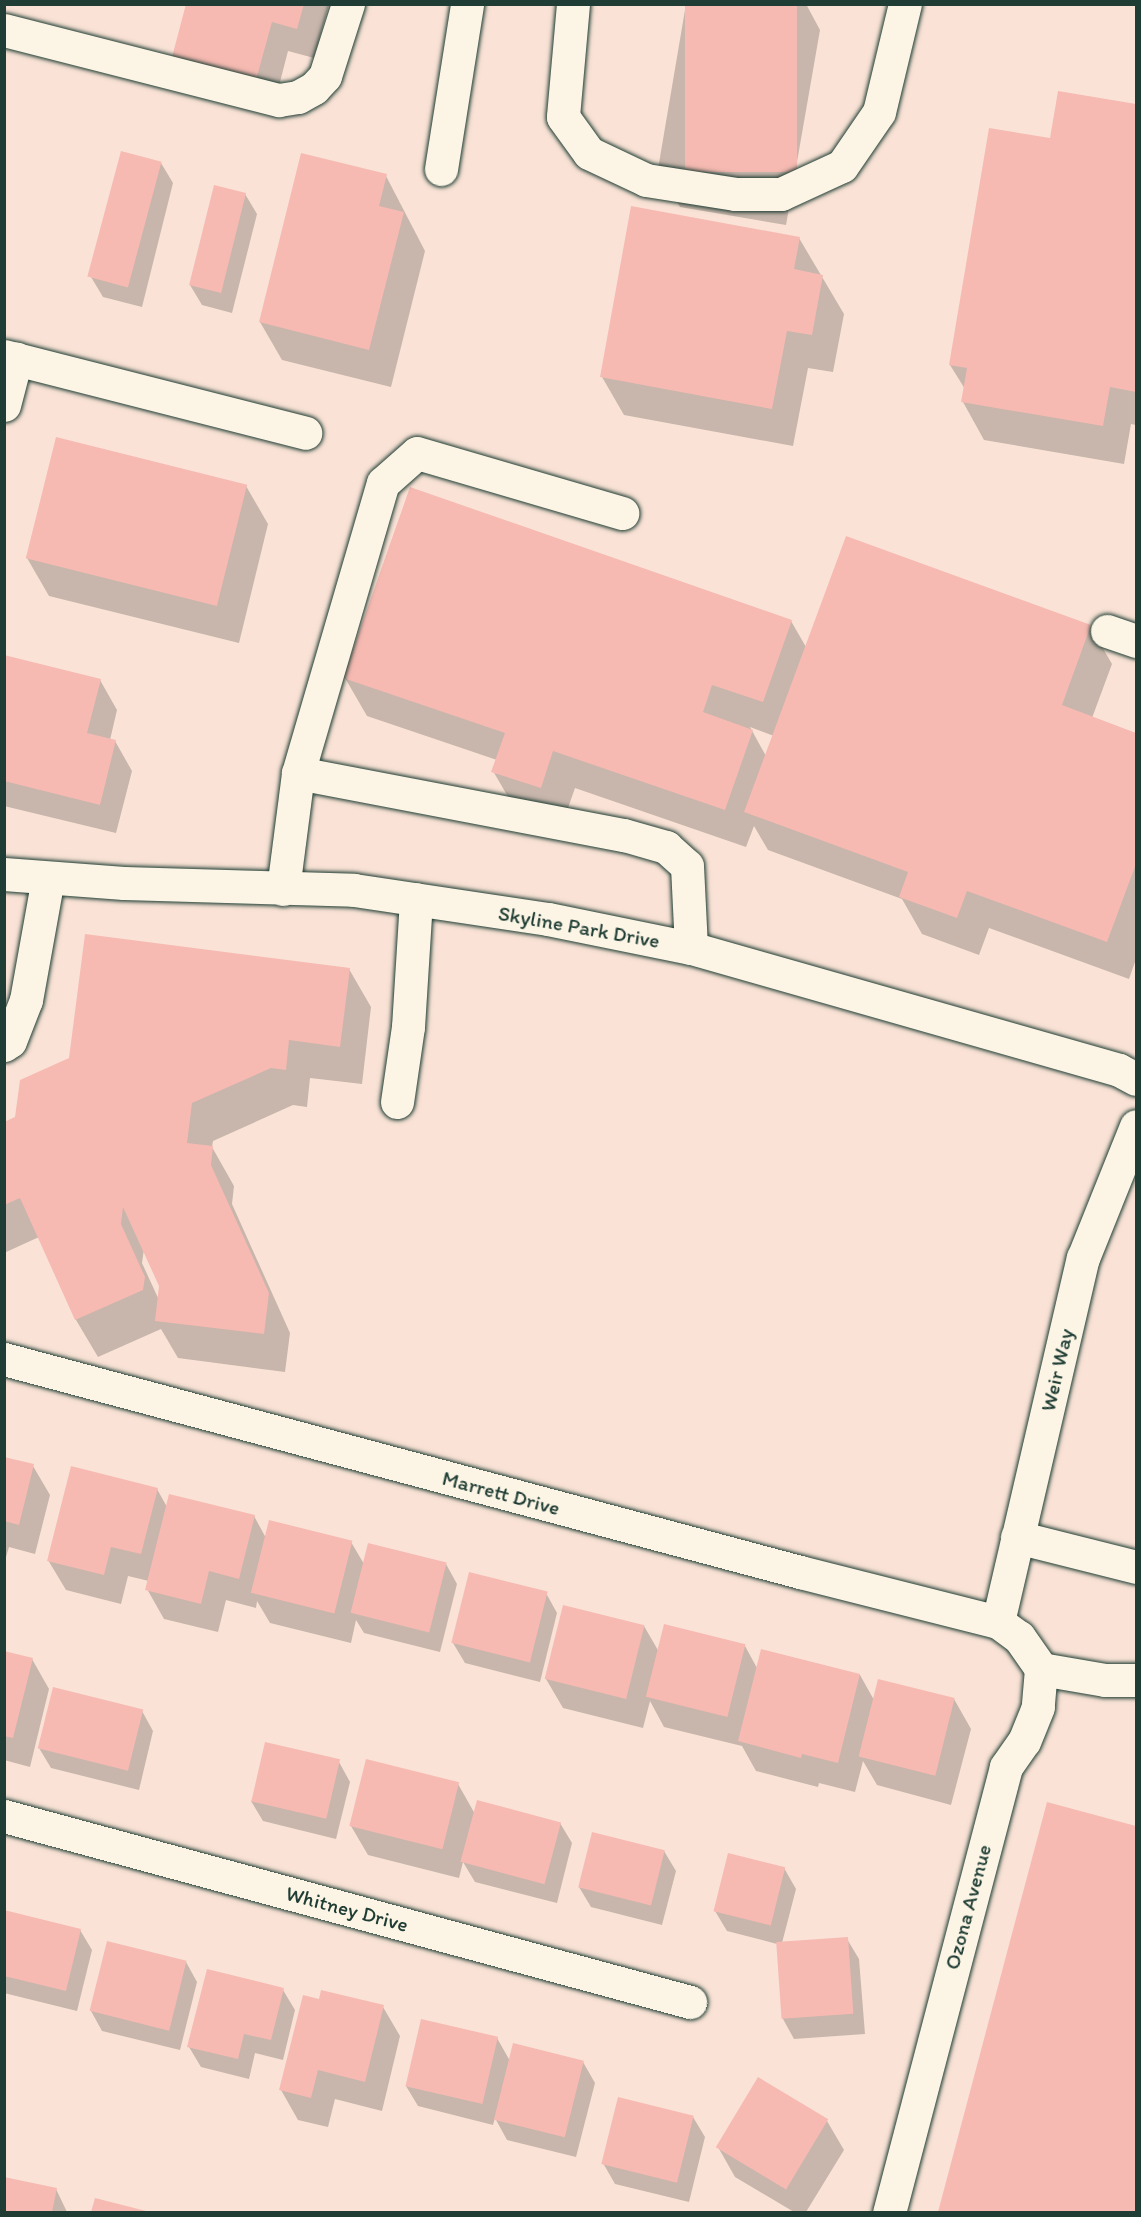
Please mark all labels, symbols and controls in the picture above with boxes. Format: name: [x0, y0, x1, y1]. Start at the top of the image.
street label: Skyline Park Drive: [496, 900, 662, 954]
street label: Weir Way: [1035, 1326, 1079, 1414]
street label: Marrett Drive: [439, 1465, 563, 1521]
street label: Ozona Avenue: [939, 1842, 997, 1972]
street label: Whitney Drive: [283, 1880, 411, 1938]

